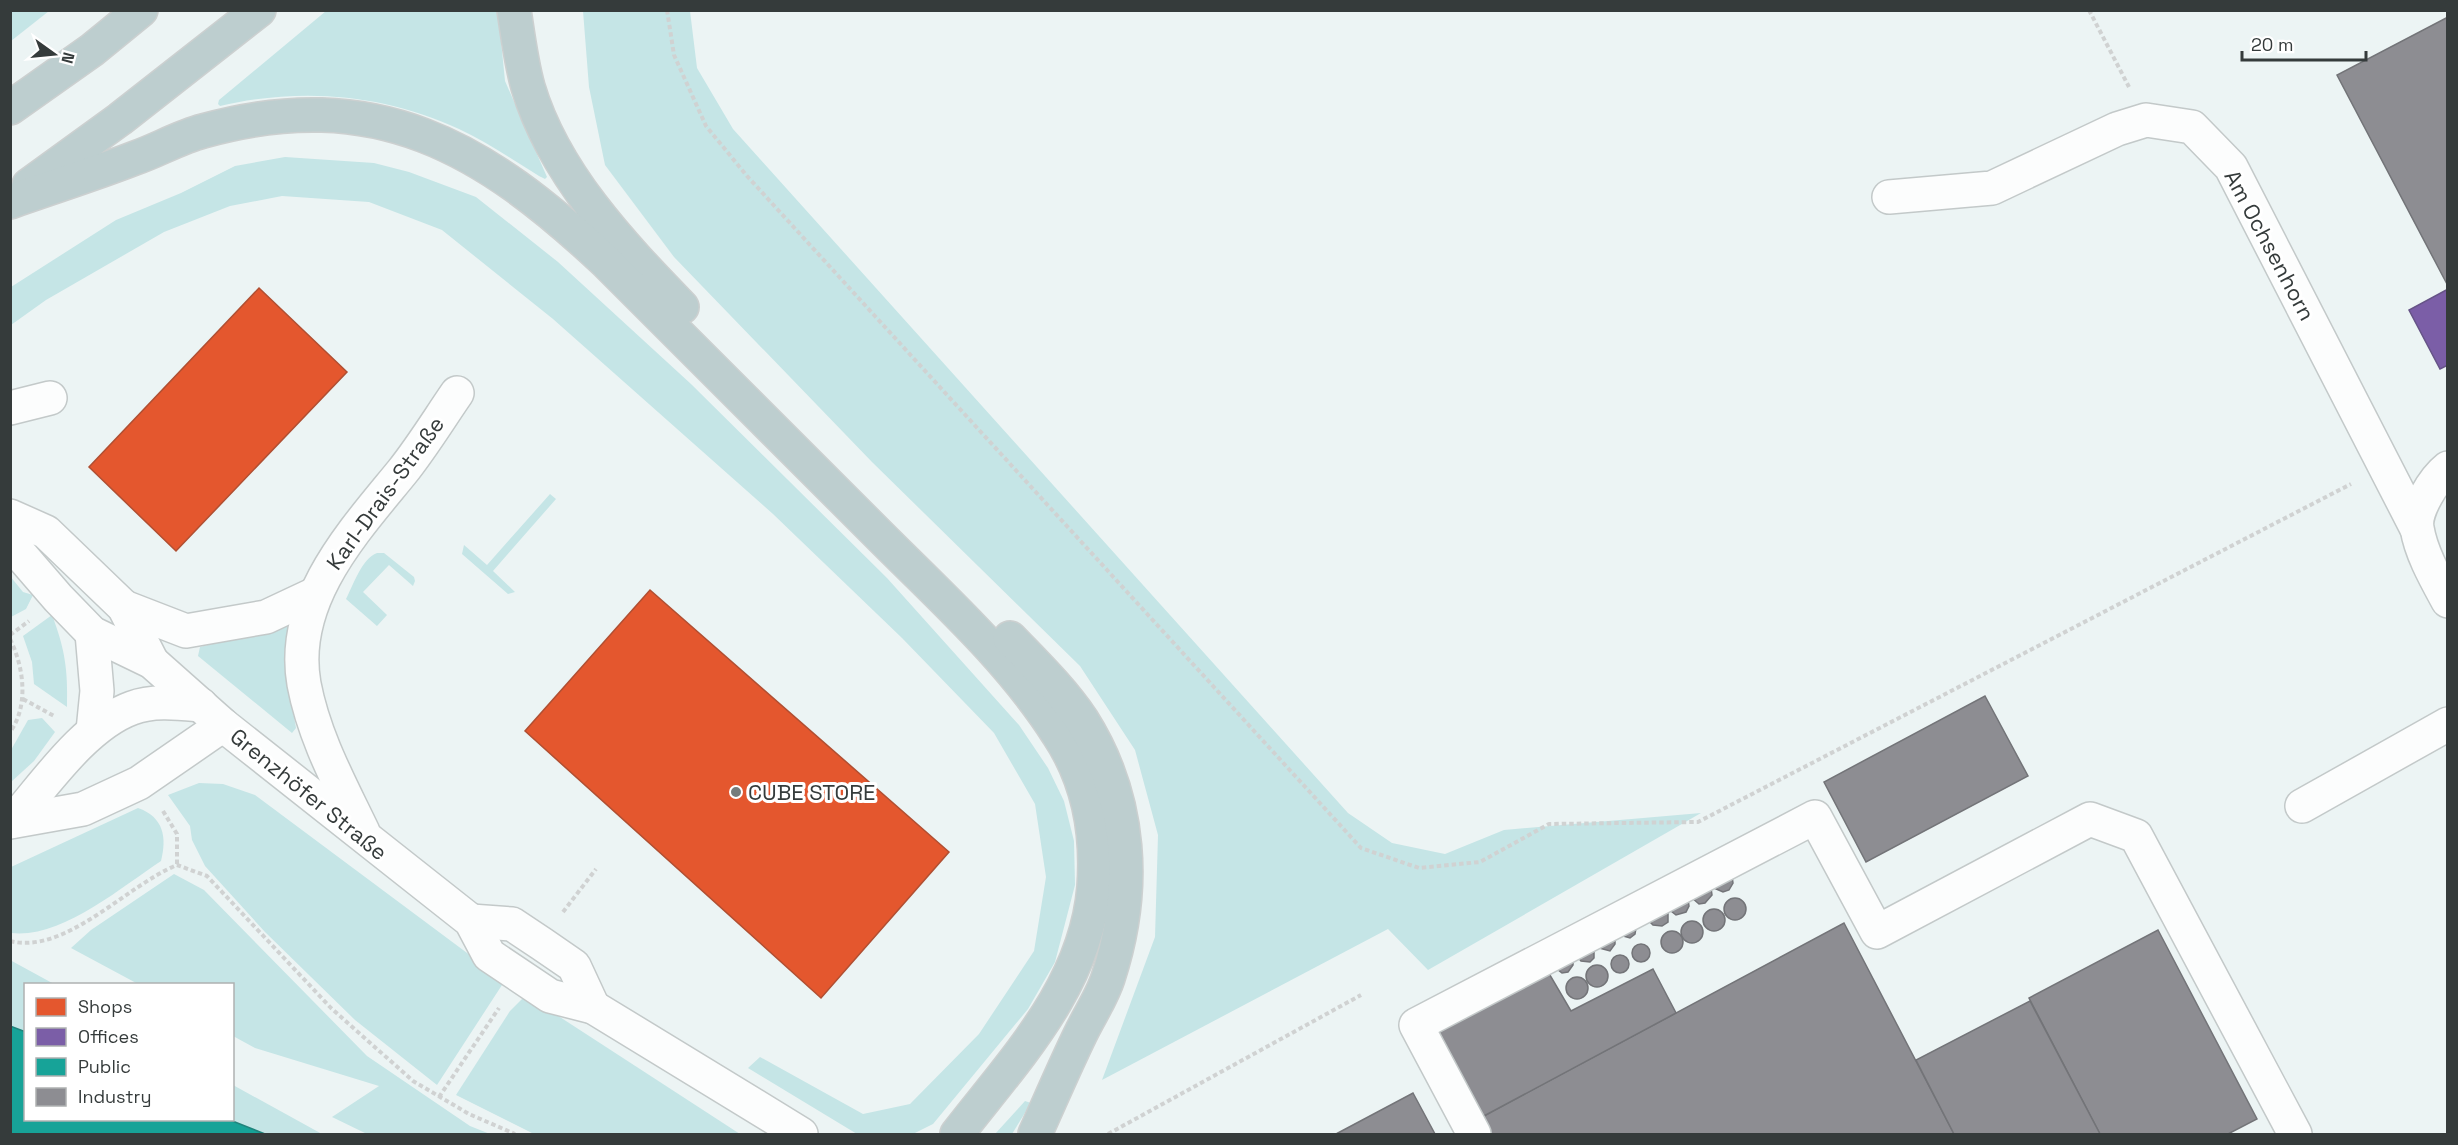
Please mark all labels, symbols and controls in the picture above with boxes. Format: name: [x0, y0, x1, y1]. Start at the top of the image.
north arrow: [24, 24, 84, 84]
scale bar: [2242, 24, 2366, 62]
text: 20 m: [2251, 33, 2294, 56]
text: N: [56, 50, 80, 66]
street label: Am Ochsenhorn: [2218, 165, 2322, 325]
street label: Karl-Drais-Straße: [320, 411, 450, 575]
street label: Grenzhöfer Straße: [225, 722, 393, 866]
place label: CUBE STORE: [748, 778, 875, 806]
marker: CUBE STORE: [729, 785, 743, 799]
legend: [24, 983, 234, 1121]
text: Shops: [78, 995, 132, 1018]
text: Offices: [78, 1025, 139, 1048]
text: Public: [78, 1055, 131, 1078]
text: Industry: [78, 1085, 151, 1108]

